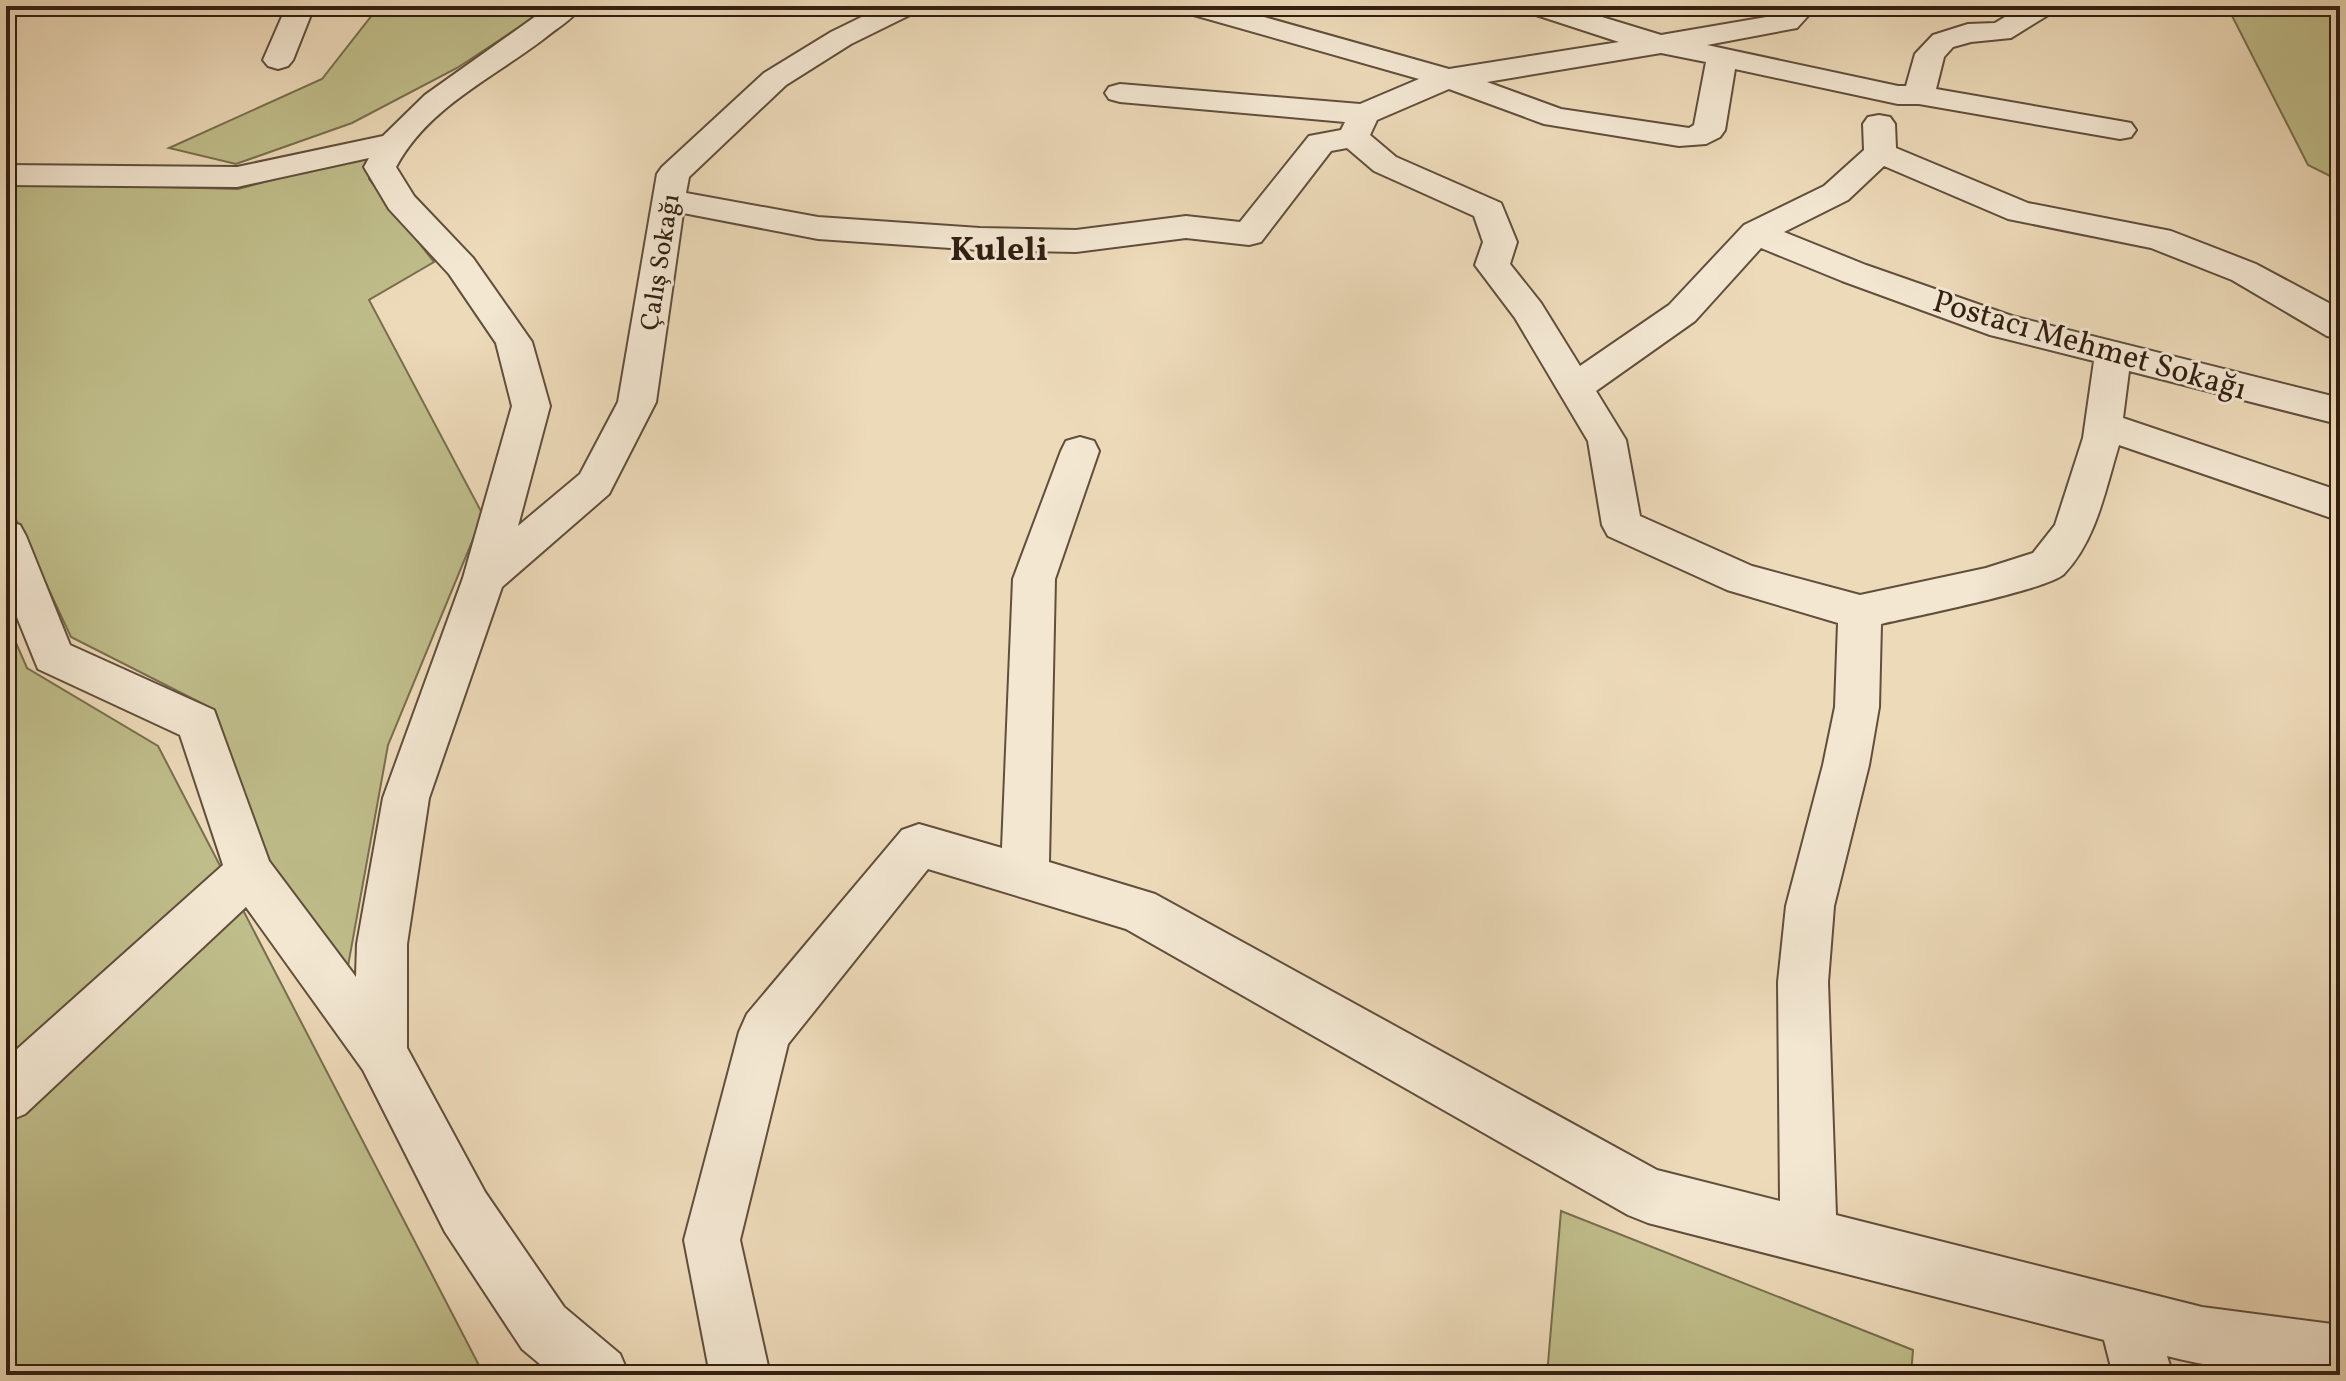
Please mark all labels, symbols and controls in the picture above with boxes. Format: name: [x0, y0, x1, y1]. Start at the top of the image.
street label: Çalış Sokağı: [632, 191, 690, 333]
district label: Kuleli: [950, 228, 1048, 275]
street label: Postacı Mehmet Sokağı: [1927, 281, 2251, 413]

